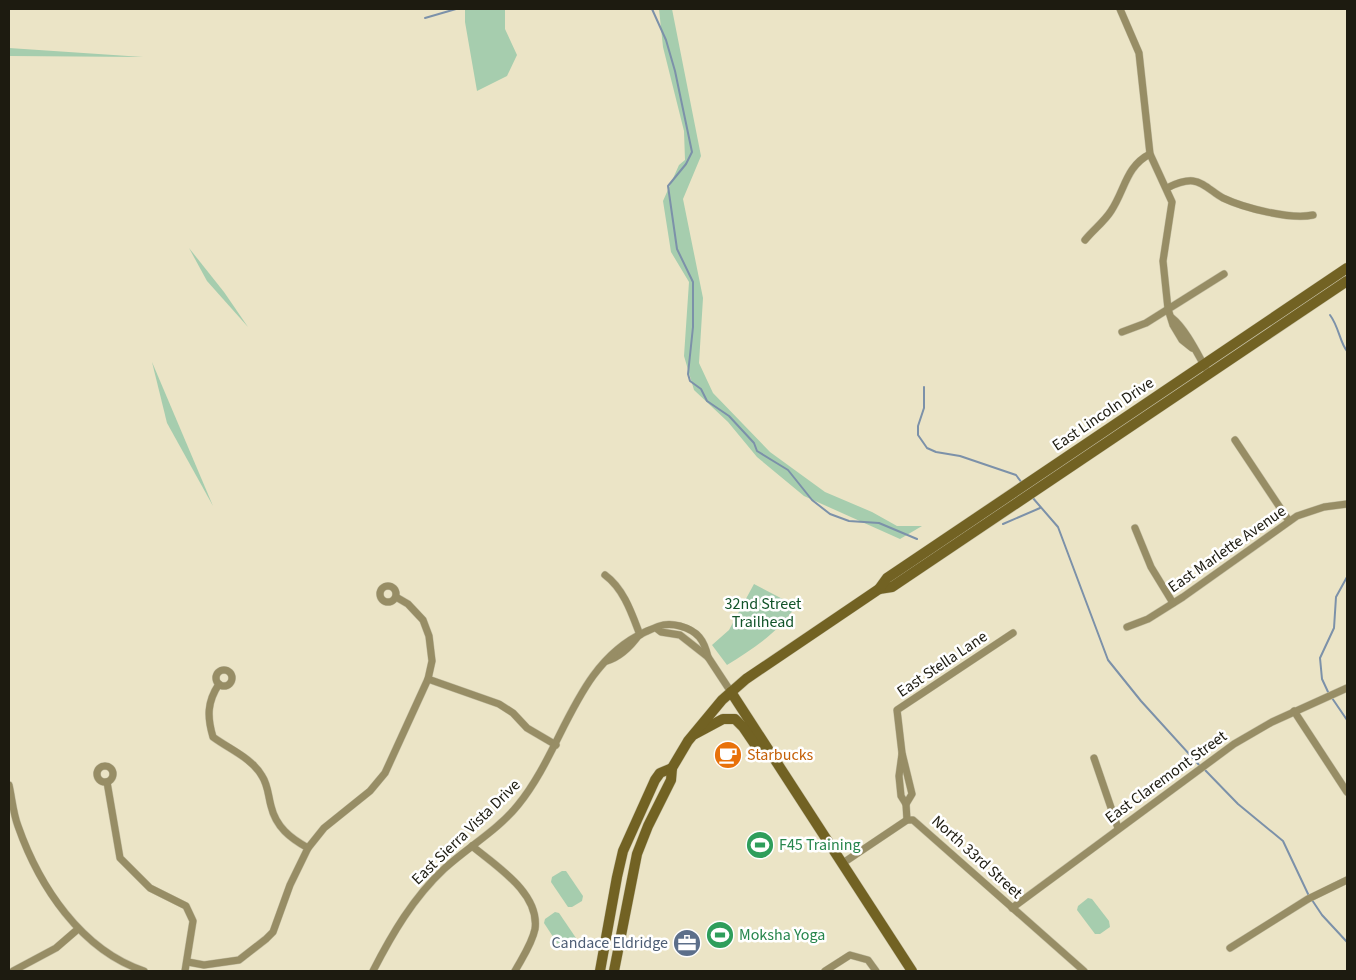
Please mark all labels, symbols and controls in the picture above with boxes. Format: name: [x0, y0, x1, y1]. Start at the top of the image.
street label: East Lincoln Drive: [1048, 372, 1158, 456]
street label: East Marlette Avenue: [1164, 500, 1290, 598]
park label: 32nd Street Trailhead: [725, 593, 802, 633]
street label: East Stella Lane: [892, 626, 992, 702]
street label: East Claremont Street: [1101, 725, 1232, 829]
cafe icon: Starbucks: [713, 740, 743, 770]
place label: Starbucks: [747, 744, 814, 766]
street label: East Sierra Vista Drive: [407, 774, 525, 890]
street label: North 33rd Street: [927, 810, 1028, 904]
sports icon: F45 Training: [745, 830, 775, 860]
place label: F45 Training: [779, 834, 861, 856]
sports icon: Moksha Yoga: [705, 920, 735, 950]
place label: Moksha Yoga: [739, 924, 825, 946]
office icon: Candace Eldridge: [672, 928, 702, 958]
place label: Candace Eldridge: [551, 932, 668, 954]

